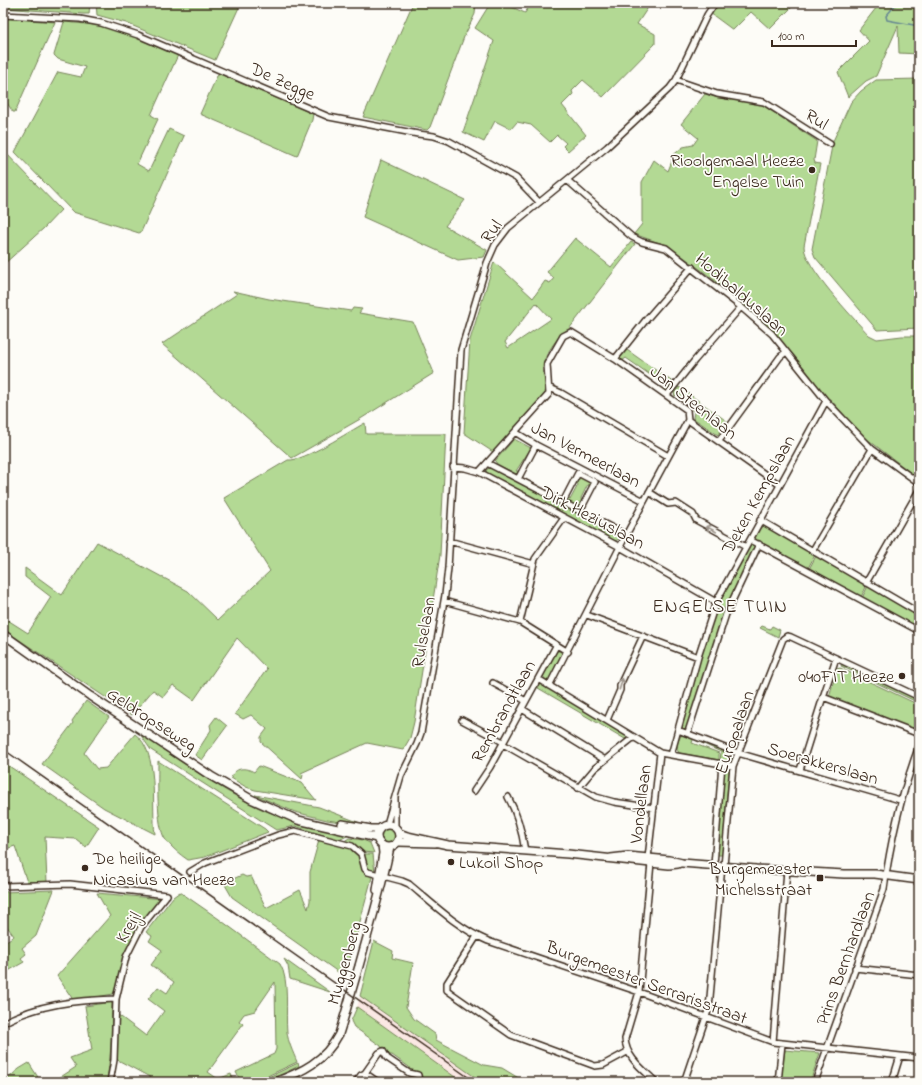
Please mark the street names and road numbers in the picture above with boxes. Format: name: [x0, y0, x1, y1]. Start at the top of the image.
street label: De Zegge: [244, 57, 320, 110]
street label: Rul: [799, 103, 833, 138]
street label: Rul: [475, 215, 510, 249]
street label: Hodibalduslaan: [688, 248, 793, 344]
street label: Jan Steenlaan: [643, 360, 742, 447]
street label: Jan Vermeerlaan: [526, 416, 645, 496]
street label: Deken Kempslaan: [716, 431, 803, 560]
street label: Dirk Heziuslaan: [535, 480, 649, 557]
street label: Rulselaan: [406, 595, 444, 670]
street label: Rembrandtlaan: [466, 656, 544, 768]
street label: Geldropseweg: [100, 682, 201, 760]
street label: Europalaan: [709, 687, 762, 778]
street label: Soerakkerslaan: [764, 737, 881, 793]
street label: Vondellaan: [624, 763, 660, 846]
street label: Prins Bernhardlaan: [811, 888, 883, 1029]
street label: Kreijl: [110, 908, 149, 949]
street label: Muggenberg: [322, 919, 371, 1009]
street label: Burgemeester Serrarisstraat: [541, 935, 751, 1033]

